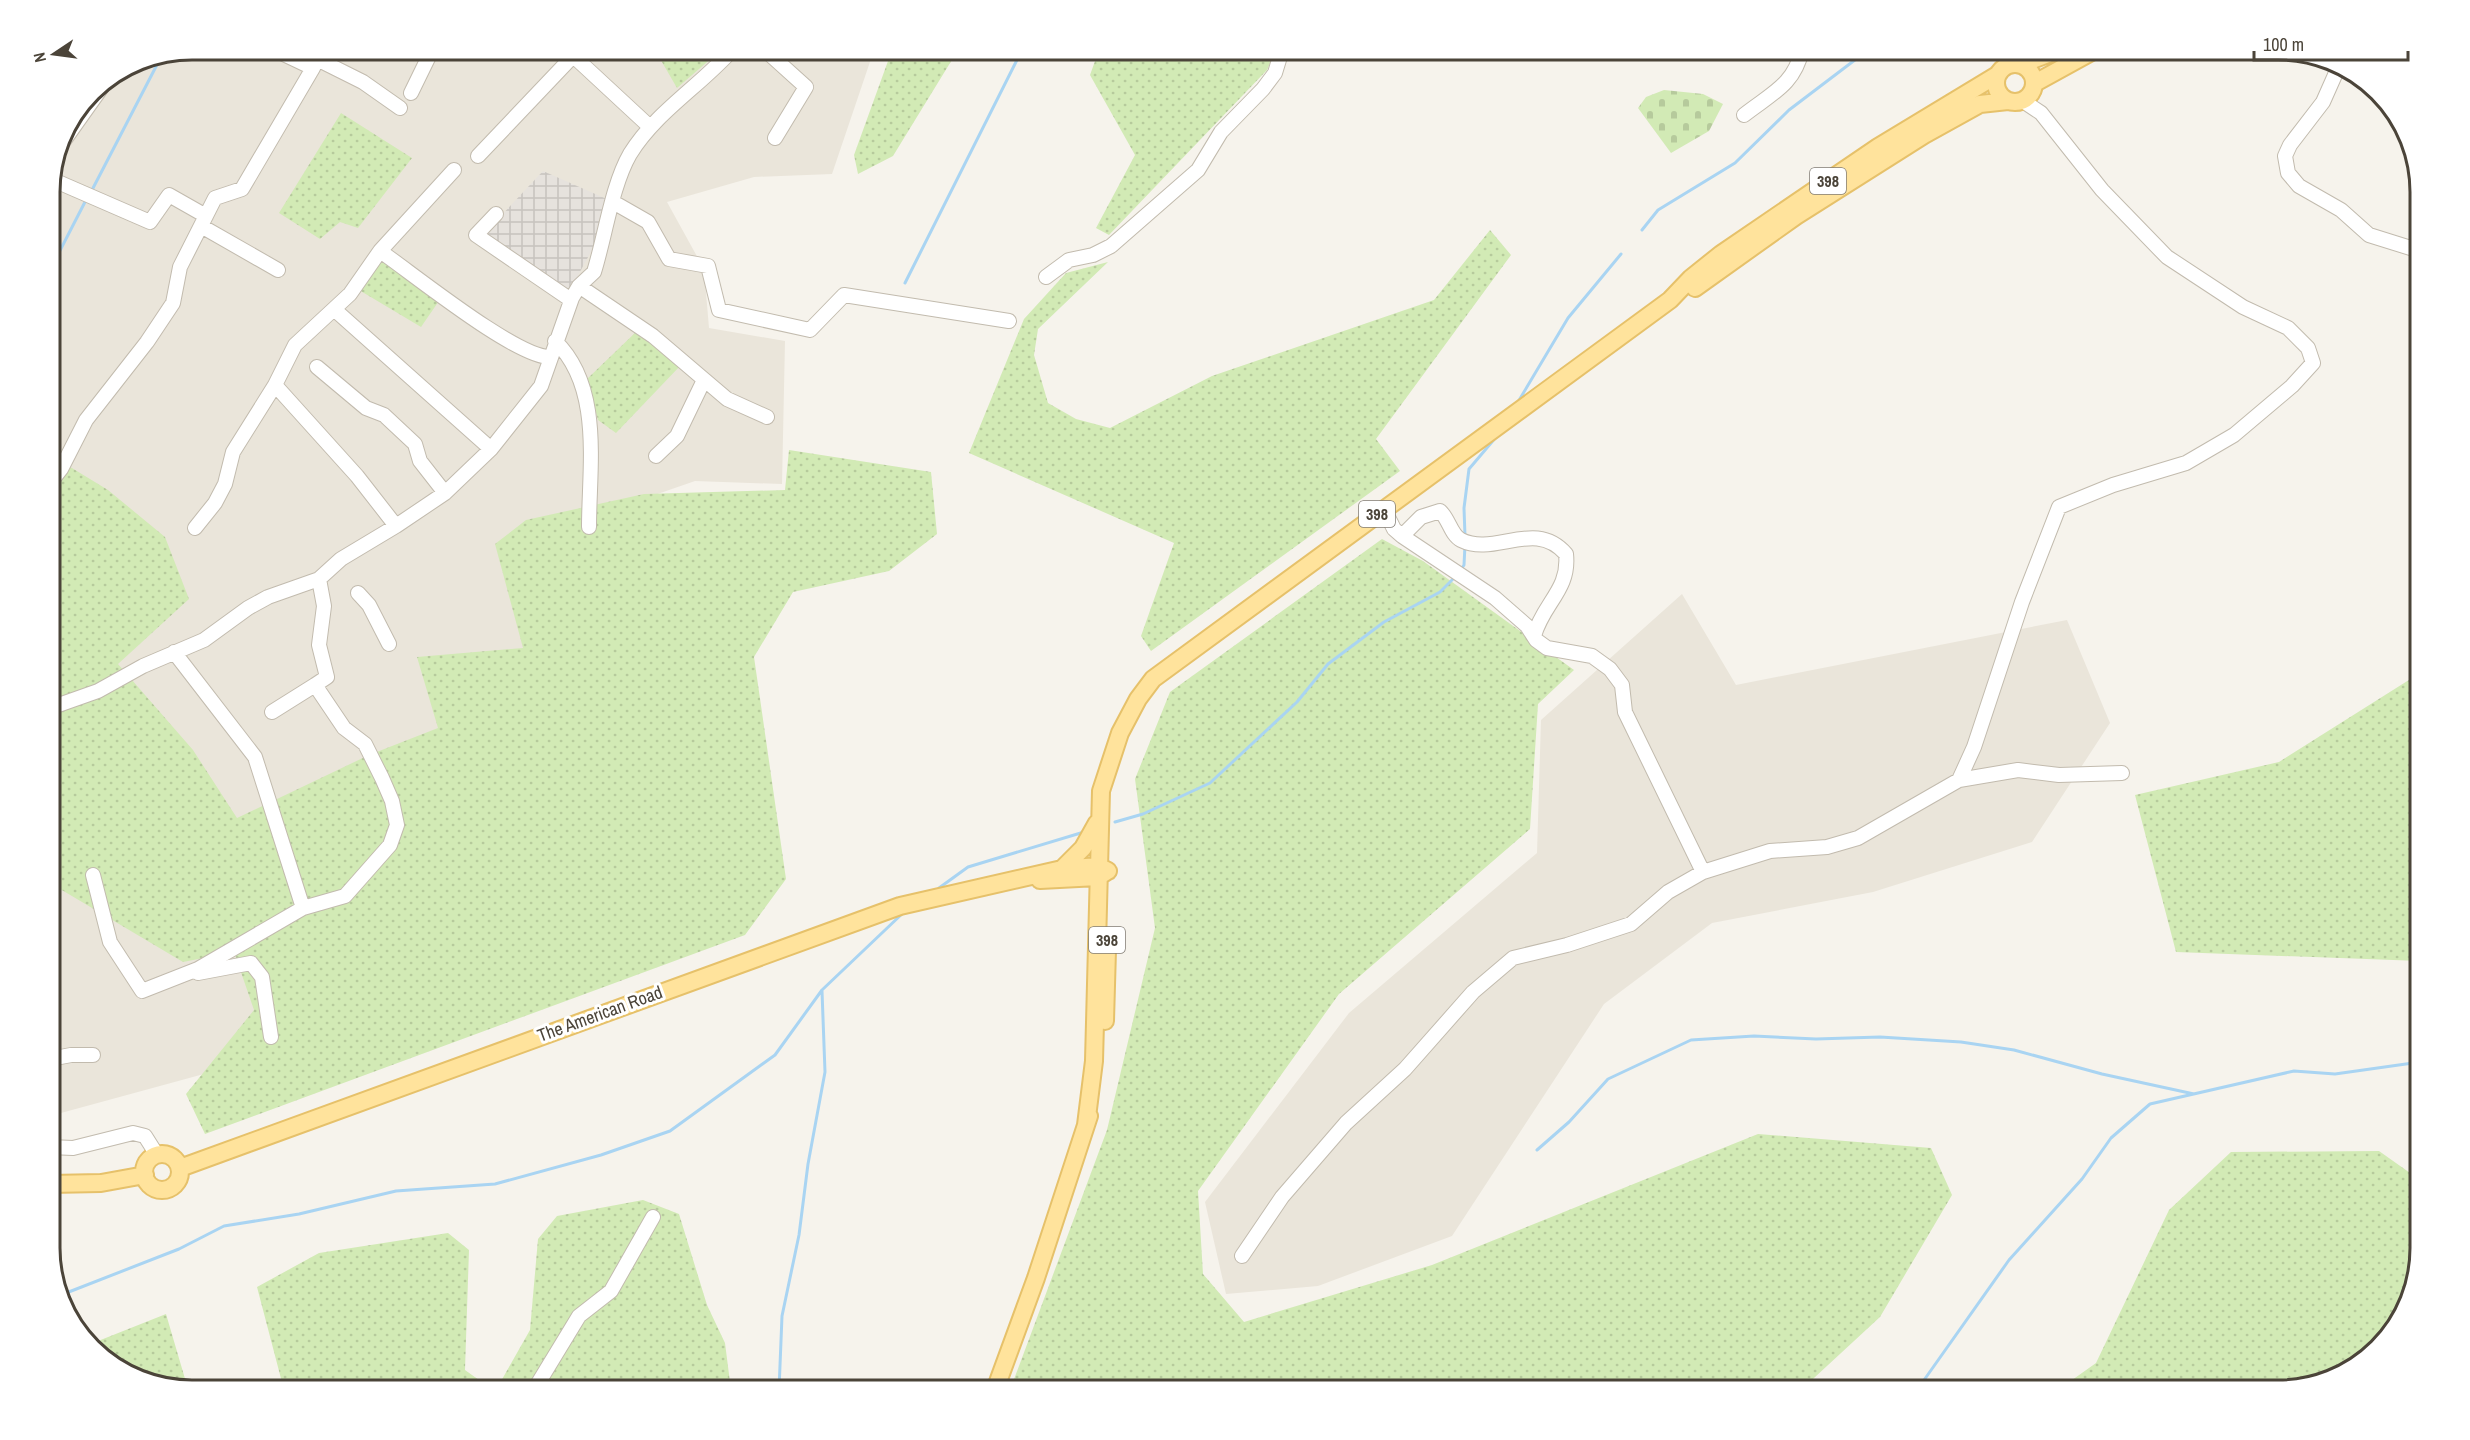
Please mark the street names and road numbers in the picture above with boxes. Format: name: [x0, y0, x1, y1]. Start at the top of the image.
road number: 398: [1810, 168, 1846, 194]
road number: 398: [1359, 501, 1395, 527]
road number: 398: [1089, 927, 1125, 953]
street label: The American Road: [534, 979, 666, 1048]

